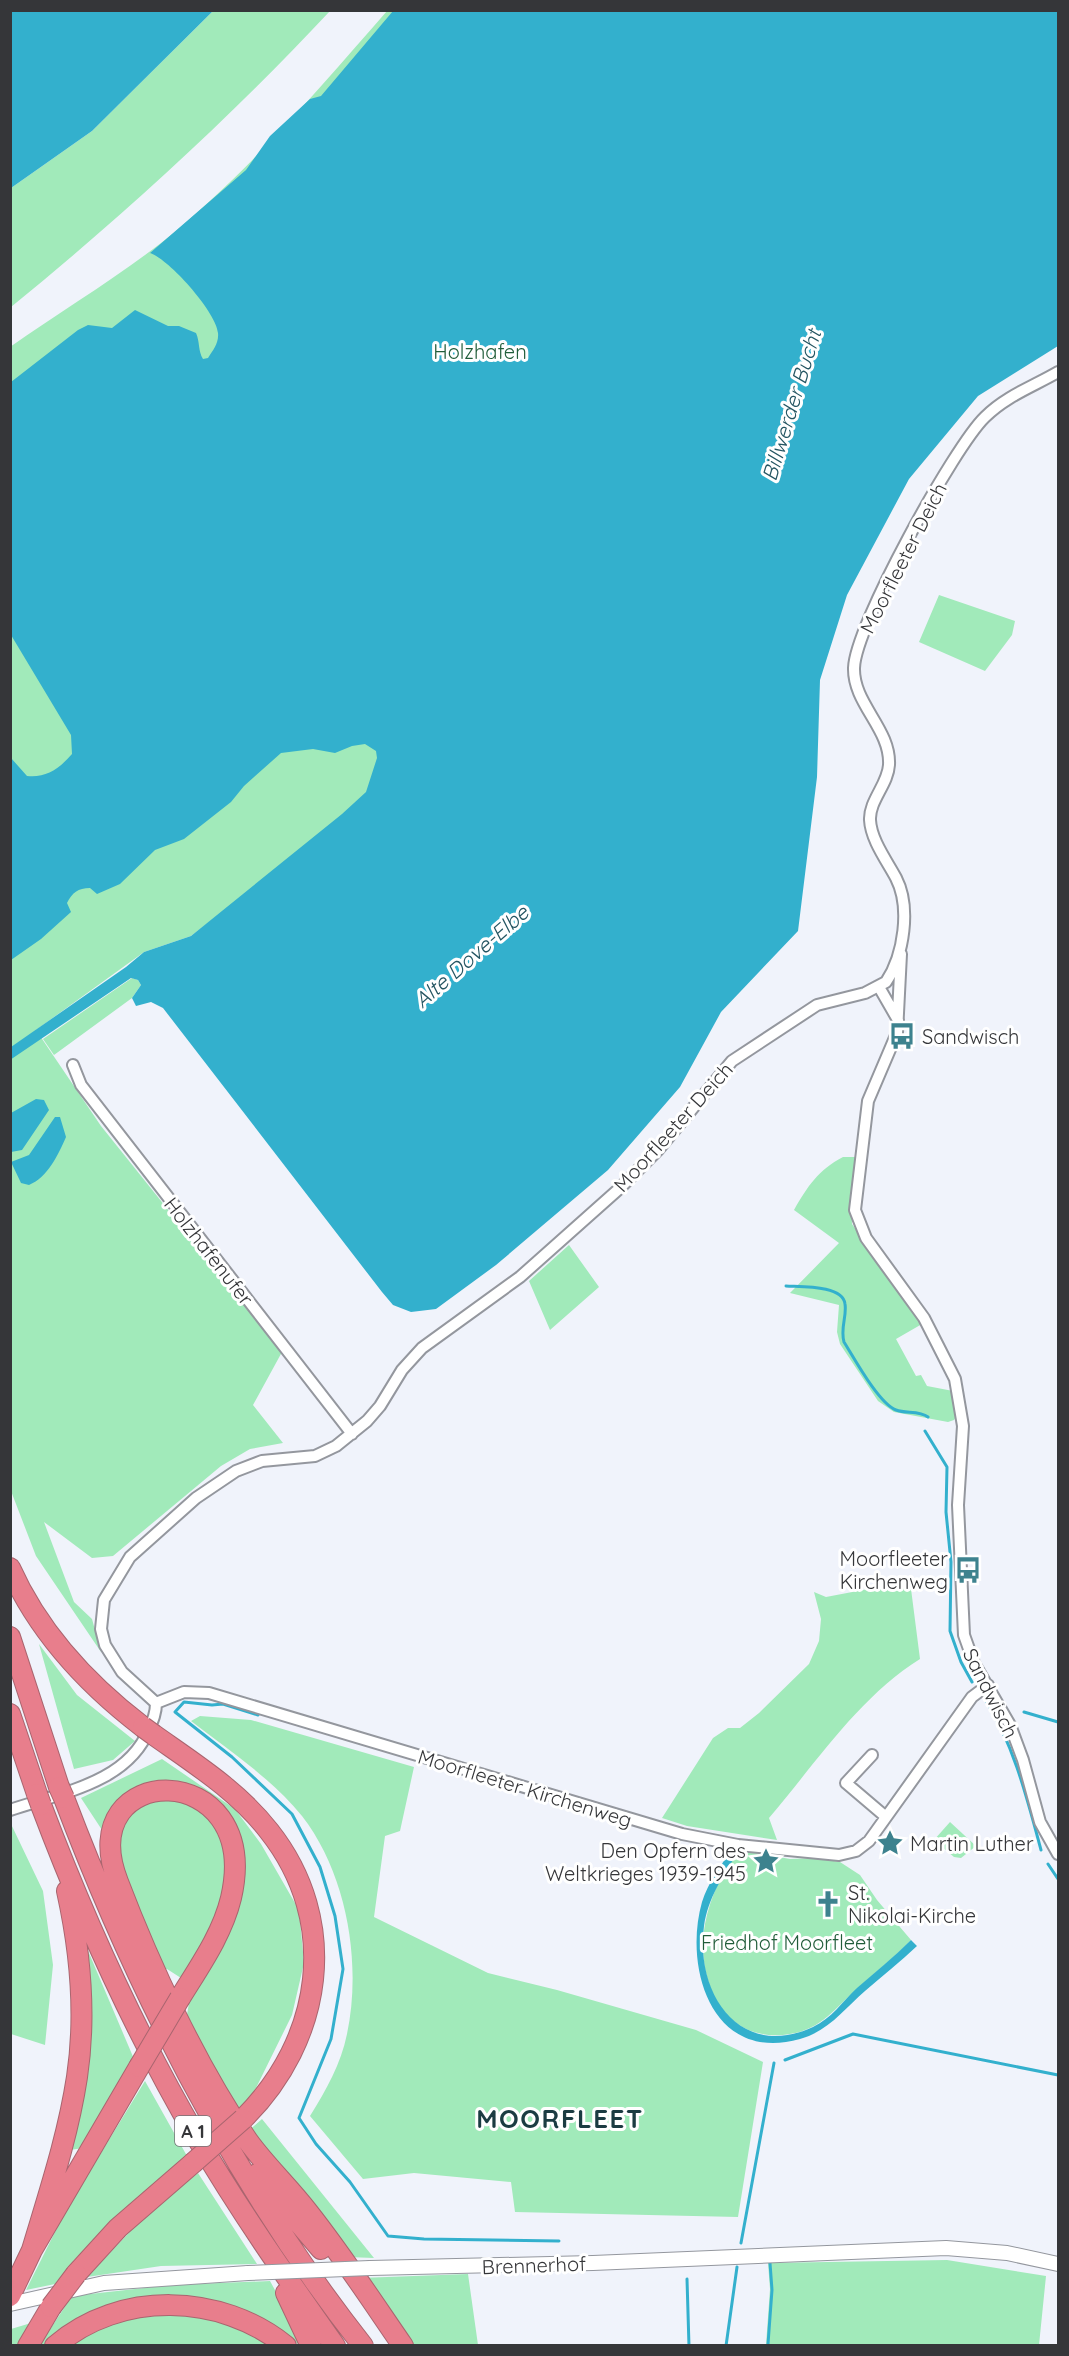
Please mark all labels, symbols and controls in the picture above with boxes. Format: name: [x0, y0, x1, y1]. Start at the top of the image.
water label: Billwerder Bucht: [756, 324, 827, 484]
park label: Holzhafen: [433, 339, 527, 364]
street label: Moorfleeter Deich: [854, 478, 952, 638]
water label: Alte Dove-Elbe: [408, 898, 534, 1013]
bus stop icon: Sandwisch: [887, 1021, 917, 1051]
place label: Sandwisch: [922, 1024, 1019, 1049]
street label: Moorfleeter Deich: [608, 1057, 738, 1197]
street label: Holzhafenufer: [159, 1192, 259, 1310]
place label: Moorfleeter Kirchenweg: [840, 1546, 948, 1594]
bus stop icon: Moorfleeter Kirchenweg: [953, 1555, 983, 1585]
street label: Sandwisch: [958, 1644, 1024, 1742]
street label: Moorfleeter Kirchenweg: [415, 1744, 635, 1832]
place icon: Martin Luther: [875, 1828, 905, 1858]
place label: Martin Luther: [910, 1831, 1034, 1856]
place label: Den Opfern des Weltkrieges 1939-1945: [545, 1838, 746, 1886]
place icon: Den Opfern des Weltkrieges 1939-1945: [751, 1846, 781, 1876]
place label: St. Nikolai-Kirche: [848, 1880, 976, 1928]
church icon: St. Nikolai-Kirche: [813, 1889, 843, 1919]
park label: Friedhof Moorfleet: [701, 1930, 873, 1955]
district label: MOORFLEET: [476, 2102, 644, 2135]
road number: A 1: [175, 2116, 211, 2146]
street label: Brennerhof: [481, 2251, 587, 2279]

